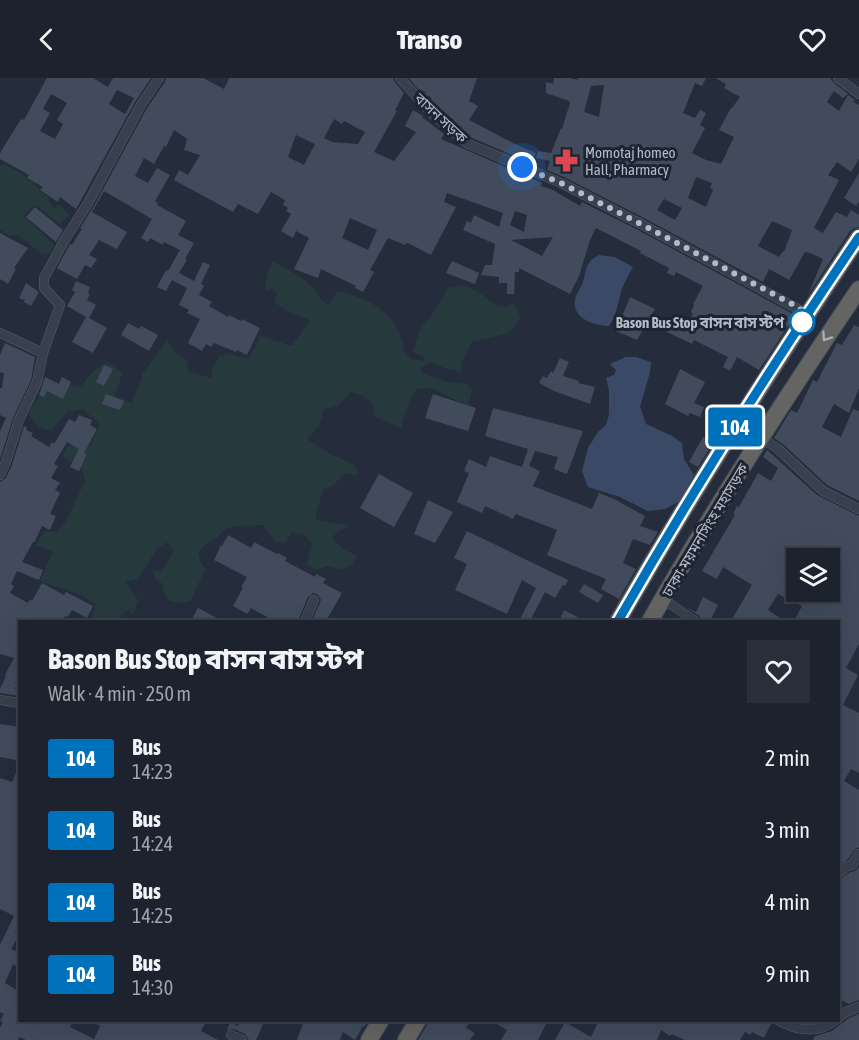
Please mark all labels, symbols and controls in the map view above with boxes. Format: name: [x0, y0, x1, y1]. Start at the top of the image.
icon: back: [30, 23, 63, 56]
icon: heart: [796, 23, 829, 56]
text: Transo: [397, 24, 462, 55]
street label: বাসন সড়ক: [411, 89, 471, 147]
place label: Momotaj homeo Hall, Pharmacy: [585, 144, 676, 178]
pharmacy icon: Momotaj homeo Hall, Pharmacy: [554, 148, 580, 174]
your location: [507, 152, 537, 182]
marker: Bason Bus Stop বাসন বাস স্টপ: [789, 309, 815, 335]
place label: Bason Bus Stop বাসন বাস স্টপ: [616, 314, 785, 331]
one-way arrow: [822, 331, 833, 342]
line badge: 104: [700, 408, 770, 446]
text: 104: [720, 415, 750, 439]
street label: ঢাকা-ময়মনসিংহ মহাসড়ক: [658, 460, 752, 600]
map controls: [786, 548, 840, 602]
button: layers: [786, 548, 840, 602]
button: heart: [747, 640, 810, 703]
text: Bason Bus Stop বাসন বাস স্টপ: [48, 643, 364, 675]
text: Walk · 4 min · 250 m: [48, 682, 191, 705]
text: Bus: [132, 734, 161, 760]
text: 2 min: [765, 745, 810, 771]
text: 104: [66, 746, 96, 770]
text: 14:23: [132, 760, 173, 783]
text: Bus: [132, 806, 161, 832]
text: 3 min: [765, 817, 810, 843]
text: 104: [66, 818, 96, 842]
text: 14:24: [132, 832, 173, 855]
text: Bus: [132, 878, 161, 904]
text: 4 min: [765, 889, 810, 915]
text: 104: [66, 890, 96, 914]
text: 14:25: [132, 904, 173, 927]
text: Bus: [132, 950, 161, 976]
text: 9 min: [765, 961, 810, 987]
text: 104: [66, 962, 96, 986]
text: 14:30: [132, 976, 173, 999]

